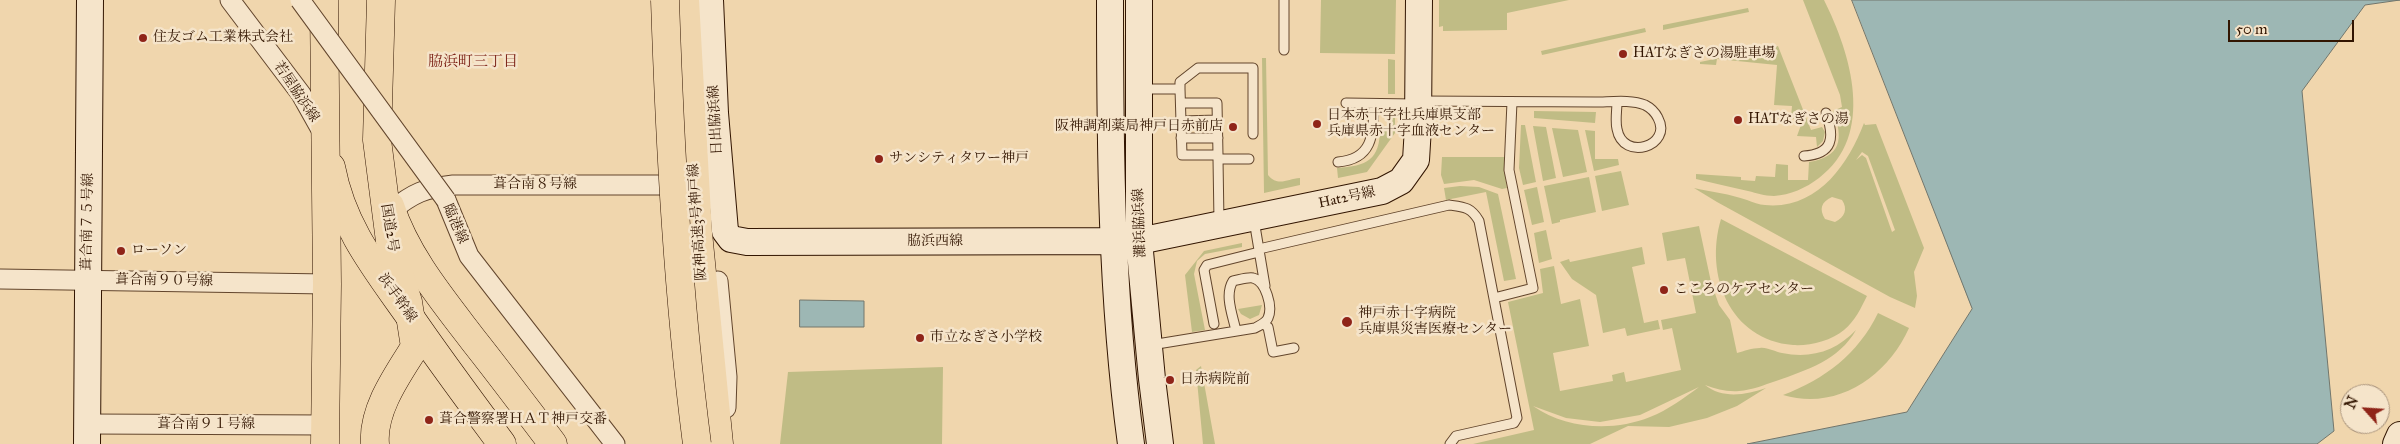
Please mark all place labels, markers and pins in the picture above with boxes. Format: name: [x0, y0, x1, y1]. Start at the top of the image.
place label: 住友ゴム工業株式会社: [153, 30, 293, 46]
marker: 住友ゴム工業株式会社: [137, 32, 149, 44]
place label: HATなぎさの湯駐車場: [1633, 46, 1776, 62]
marker: HATなぎさの湯駐車場: [1617, 48, 1629, 60]
place label: 日本赤十字社兵庫県支部 兵庫県赤十字血液センター: [1327, 108, 1495, 140]
place label: HATなぎさの湯: [1748, 112, 1849, 128]
marker: HATなぎさの湯: [1732, 114, 1744, 126]
marker: 日本赤十字社兵庫県支部 兵庫県赤十字血液センター: [1311, 118, 1323, 130]
place label: 阪神調剤薬局神戸日赤前店: [1055, 119, 1223, 135]
marker: 阪神調剤薬局神戸日赤前店: [1227, 121, 1239, 133]
place label: サンシティタワー神戸: [889, 151, 1029, 167]
marker: サンシティタワー神戸: [873, 153, 885, 165]
place label: ローソン: [131, 243, 187, 259]
marker: ローソン: [115, 245, 127, 257]
place label: こころのケアセンター: [1674, 282, 1814, 298]
marker: こころのケアセンター: [1658, 284, 1670, 296]
place label: 神戸赤十字病院 兵庫県災害医療センター: [1358, 306, 1512, 338]
marker: 神戸赤十字病院 兵庫県災害医療センター: [1340, 315, 1354, 329]
place label: 市立なぎさ小学校: [930, 330, 1042, 346]
marker: 市立なぎさ小学校: [914, 332, 926, 344]
place label: 日赤病院前: [1180, 372, 1250, 388]
marker: 日赤病院前: [1164, 374, 1176, 386]
place label: 葺合警察署ＨＡＴ神戸交番: [439, 412, 607, 428]
marker: 葺合警察署ＨＡＴ神戸交番: [423, 414, 435, 426]

